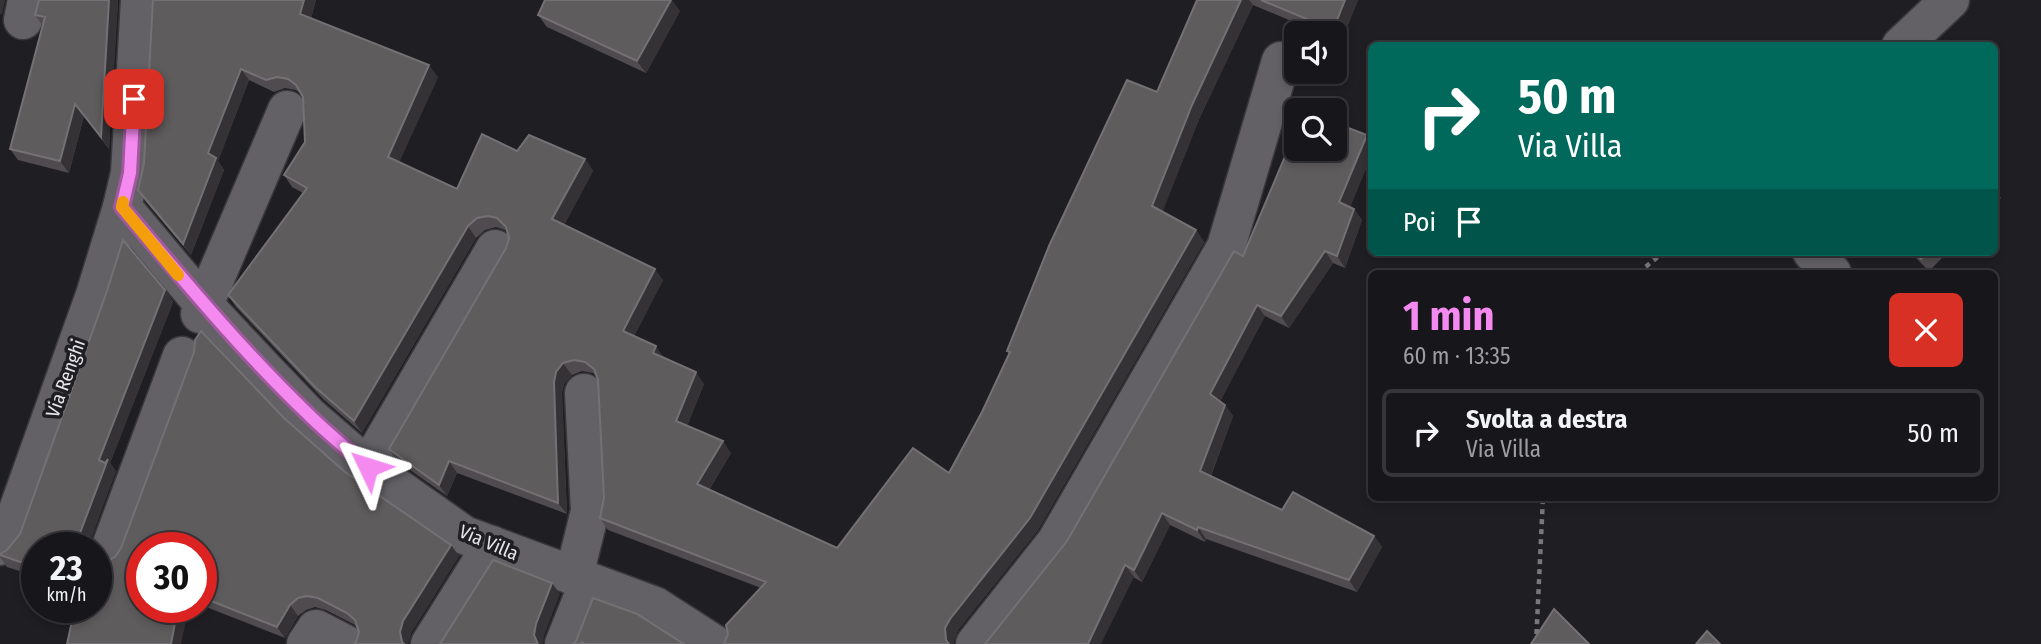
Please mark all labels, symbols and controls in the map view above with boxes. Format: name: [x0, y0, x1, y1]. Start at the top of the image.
map controls: [1284, 21, 1347, 161]
button: sound: [1284, 21, 1347, 84]
text: 50 m: [1518, 67, 1616, 126]
pin: [104, 69, 164, 129]
icon: right: [1403, 70, 1494, 161]
icon: arrive: [115, 80, 153, 118]
button: search: [1284, 98, 1347, 161]
text: Via Villa: [1518, 127, 1622, 165]
icon: arrive: [1450, 203, 1488, 241]
text: Poi: [1403, 207, 1436, 238]
text: 1 min: [1403, 291, 1494, 341]
button: close: [1889, 293, 1963, 367]
street label: Via Renghi: [41, 336, 90, 420]
text: 60 m · 13:35: [1403, 342, 1511, 370]
text: Svolta a destra: [1466, 404, 1627, 435]
icon: right: [1407, 414, 1445, 452]
text: 50 m: [1907, 418, 1959, 449]
position arrow: [331, 430, 405, 504]
text: Via Villa: [1466, 435, 1541, 463]
street label: Via Villa: [456, 520, 522, 565]
speed limit sign: 30: [126, 532, 217, 623]
text: 23: [50, 547, 83, 589]
text: km/h: [46, 584, 87, 606]

